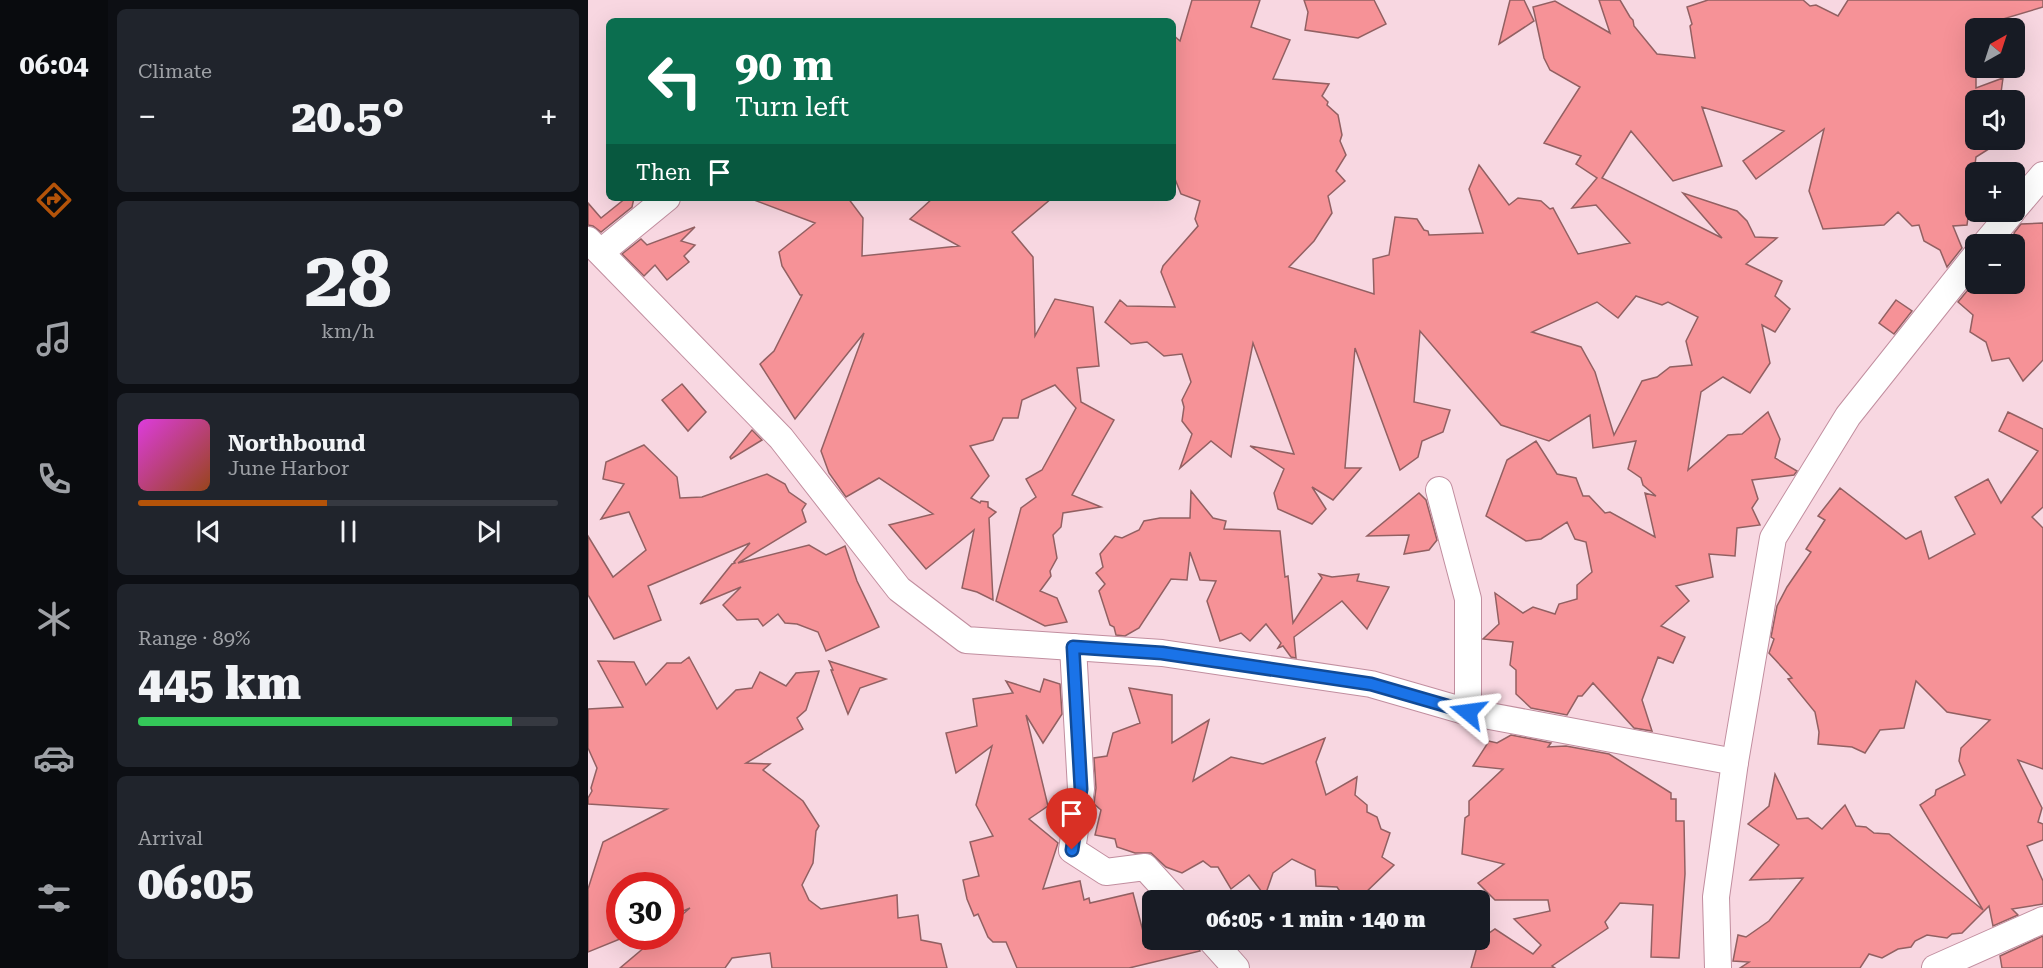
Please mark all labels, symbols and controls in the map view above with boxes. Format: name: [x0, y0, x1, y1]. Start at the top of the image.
north arrow: [1965, 18, 2025, 78]
map controls: [1965, 18, 2025, 294]
text: 90 m: [735, 41, 833, 90]
icon: left: [636, 42, 714, 120]
text: 06:04: [20, 49, 88, 81]
text: Climate: [138, 59, 212, 83]
text: 20.5°: [291, 90, 405, 143]
button: sound: [1965, 90, 2025, 150]
text: Turn left: [735, 91, 849, 123]
text: −: [138, 97, 156, 136]
text: +: [540, 97, 558, 136]
icon: arrive: [703, 156, 736, 189]
text: Then: [636, 160, 691, 185]
button: +: [1965, 162, 2025, 222]
icon: directions: [33, 179, 75, 221]
text: 28: [304, 234, 392, 325]
button: −: [1965, 234, 2025, 294]
icon: music: [33, 318, 75, 360]
text: km/h: [321, 319, 375, 343]
text: Northbound: [228, 431, 366, 456]
text: June Harbor: [228, 456, 349, 480]
icon: phone: [33, 458, 75, 500]
icon: previous: [192, 515, 225, 548]
icon: pause: [332, 515, 365, 548]
icon: next: [472, 515, 505, 548]
icon: climate: [33, 598, 75, 640]
text: Range · 89%: [138, 626, 250, 650]
text: 445 km: [138, 657, 301, 710]
position arrow: [1436, 680, 1500, 744]
icon: car: [33, 737, 75, 779]
pin: [1046, 788, 1097, 850]
icon: arrive: [1055, 797, 1088, 830]
text: Arrival: [138, 826, 203, 850]
text: 06:05: [138, 857, 254, 910]
speed limit sign: 30: [606, 872, 684, 950]
icon: filters: [33, 877, 75, 919]
text: 06:05 · 1 min · 140 m: [1206, 907, 1426, 932]

